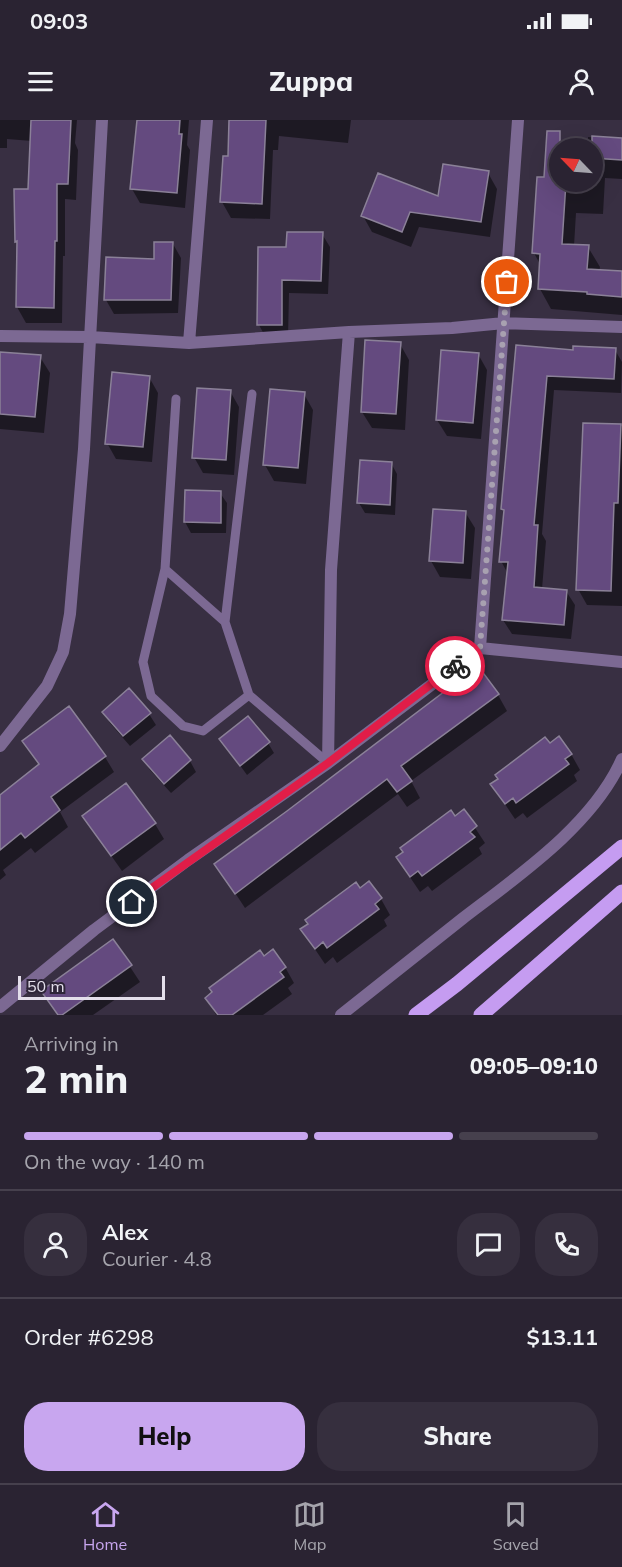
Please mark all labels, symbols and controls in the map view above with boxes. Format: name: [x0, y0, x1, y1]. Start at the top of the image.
text: 09:03: [30, 7, 88, 35]
text: Zuppa: [269, 64, 353, 98]
icon: menu: [24, 65, 57, 98]
icon: person: [565, 65, 598, 98]
north arrow: [549, 138, 603, 192]
map controls: [549, 138, 603, 192]
pin: [481, 256, 532, 307]
icon: bag: [490, 265, 523, 298]
courier: [425, 636, 485, 696]
icon: bike: [439, 650, 472, 683]
pin: [106, 876, 157, 927]
icon: home: [115, 885, 148, 918]
scale bar: [18, 973, 165, 1001]
text: 50 m: [27, 976, 64, 996]
text: Arriving in: [24, 1031, 119, 1056]
text: 09:05–09:10: [470, 1052, 598, 1080]
text: 2 min: [24, 1054, 129, 1103]
text: On the way · 140 m: [24, 1149, 205, 1174]
button: person: [24, 1213, 87, 1276]
button: chat: [457, 1213, 520, 1276]
button: phone: [535, 1213, 598, 1276]
text: Alex: [102, 1218, 148, 1246]
text: Courier · 4.8: [102, 1246, 212, 1271]
text: Order #6298: [24, 1323, 154, 1351]
text: $13.11: [527, 1323, 598, 1351]
button: Help: [24, 1402, 305, 1471]
button: Share: [317, 1402, 598, 1471]
tab: Home: [83, 1498, 127, 1554]
tab: Map: [293, 1498, 326, 1554]
tab: Saved: [493, 1498, 539, 1554]

